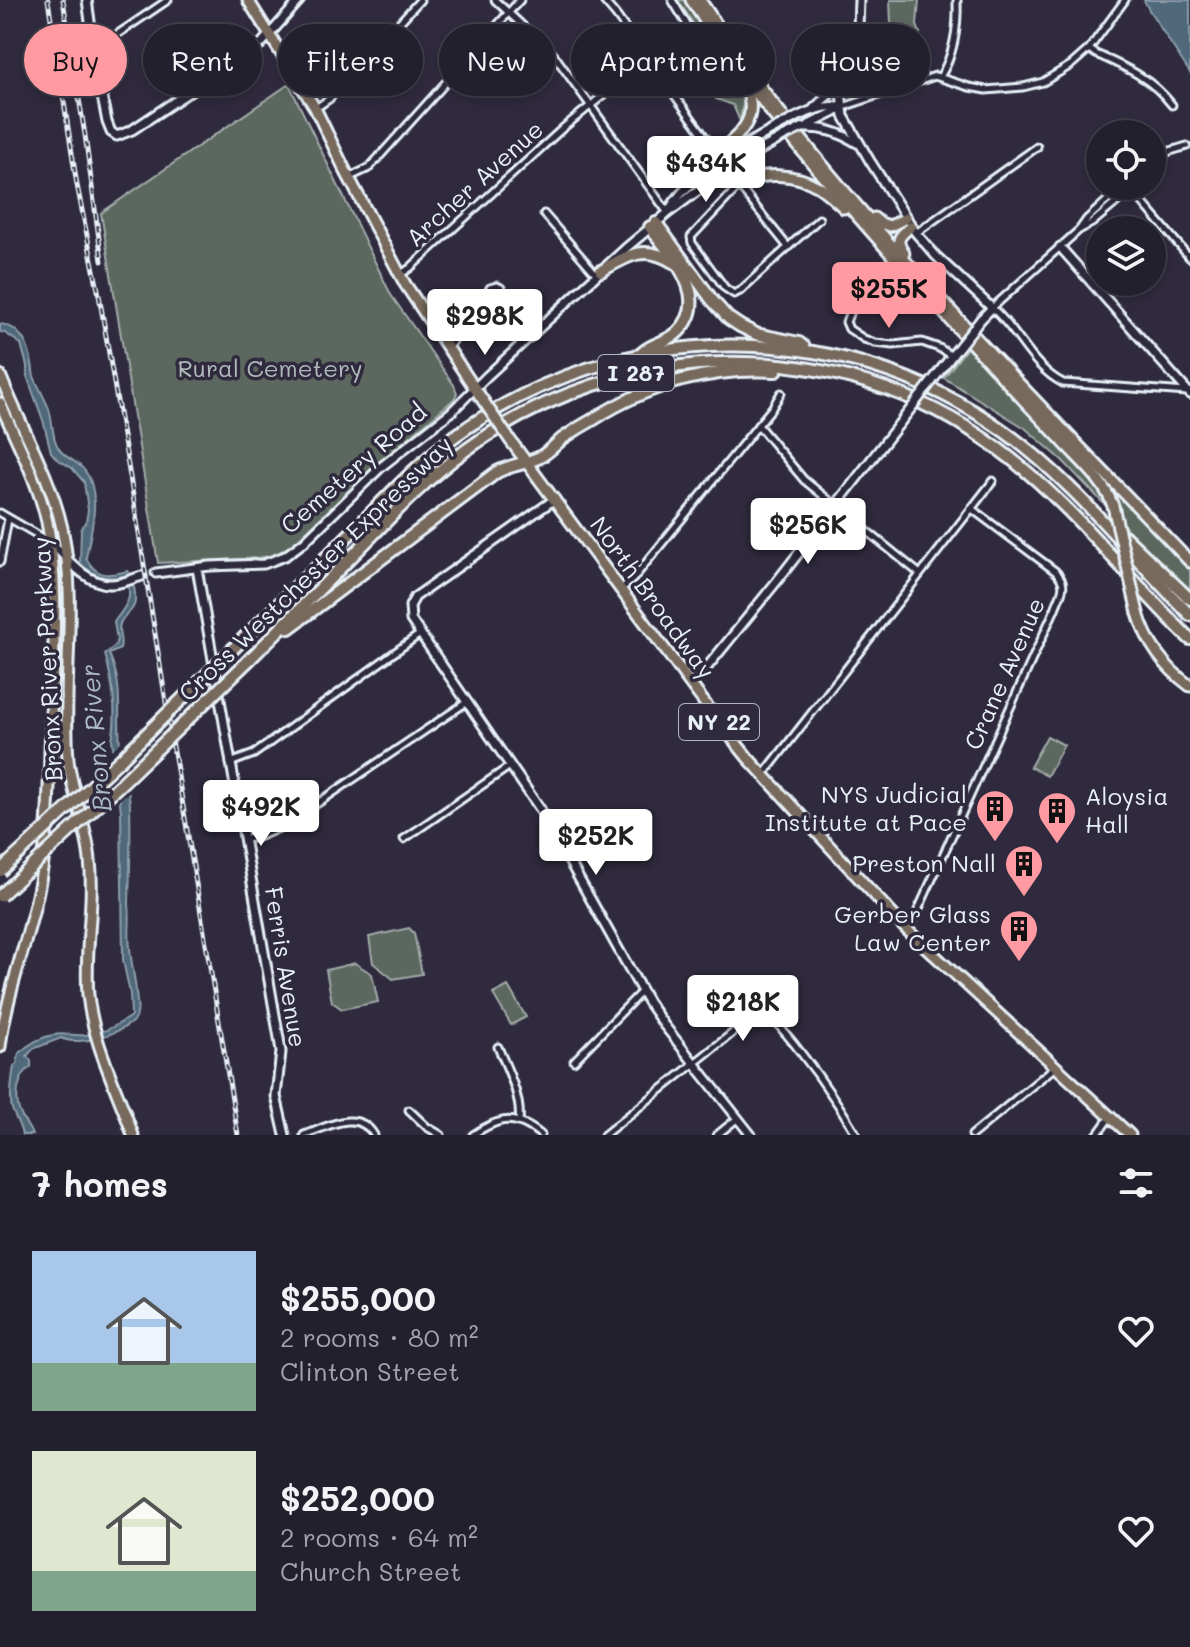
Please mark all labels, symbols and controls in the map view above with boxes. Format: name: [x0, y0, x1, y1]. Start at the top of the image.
chip: Buy: [24, 24, 127, 96]
chip: Rent: [143, 24, 262, 96]
chip: Filters: [278, 24, 423, 96]
chip: New: [439, 24, 555, 96]
chip: Apartment: [571, 24, 775, 96]
chip: House: [791, 24, 930, 96]
street label: Archer Avenue: [399, 113, 549, 253]
map controls: [1086, 120, 1166, 296]
button: locate: [1086, 120, 1166, 200]
pin: $434K: [650, 136, 762, 204]
text: $434K: [665, 145, 747, 179]
button: layers: [1086, 216, 1166, 296]
pin: $255K: [833, 262, 945, 330]
text: $255K: [850, 271, 928, 305]
pin: $298K: [429, 289, 541, 357]
text: $298K: [445, 298, 525, 332]
park label: Rural Cemetery: [177, 352, 363, 383]
road number: I 287: [598, 355, 674, 391]
street label: Cemetery Road: [274, 396, 432, 540]
street label: Cross Westchester Expressway: [171, 429, 458, 707]
pin: $256K: [752, 498, 864, 566]
text: $256K: [769, 507, 847, 541]
street label: North Broadway: [584, 510, 723, 684]
street label: Bronx River Parkway: [25, 536, 68, 782]
street label: Crane Avenue: [956, 593, 1051, 754]
water label: Bronx River: [72, 663, 118, 813]
road number: NY 22: [679, 704, 759, 740]
place label: NYS Judicial Institute at Pace: [765, 778, 967, 837]
pin: $492K: [205, 780, 317, 848]
place label: Aloysia Hall: [1085, 780, 1168, 839]
building icon: NYS Judicial Institute at Pace: [974, 788, 1016, 843]
text: $492K: [221, 789, 301, 823]
building icon: Aloysia Hall: [1036, 790, 1078, 845]
pin: $252K: [540, 809, 652, 877]
text: $252K: [557, 818, 635, 852]
building icon: Preston Nall: [1003, 843, 1045, 898]
place label: Preston Nall: [852, 847, 996, 878]
street label: Ferris Avenue: [258, 884, 314, 1049]
place label: Gerber Glass Law Center: [834, 898, 991, 957]
building icon: Gerber Glass Law Center: [998, 908, 1040, 963]
pin: $218K: [687, 975, 799, 1043]
text: $218K: [705, 984, 781, 1018]
text: 7 homes: [32, 1161, 168, 1206]
icon: filters: [1114, 1161, 1158, 1205]
text: $255,000: [280, 1275, 436, 1320]
icon: home: [96, 1283, 192, 1379]
icon: heart: [1114, 1309, 1158, 1353]
text: 2 rooms · 80 m²: [280, 1320, 479, 1354]
text: Clinton Street: [280, 1354, 460, 1388]
text: $252,000: [280, 1475, 435, 1520]
icon: home: [96, 1483, 192, 1579]
icon: heart: [1114, 1509, 1158, 1553]
text: 2 rooms · 64 m²: [280, 1520, 478, 1554]
text: Church Street: [280, 1554, 462, 1588]

